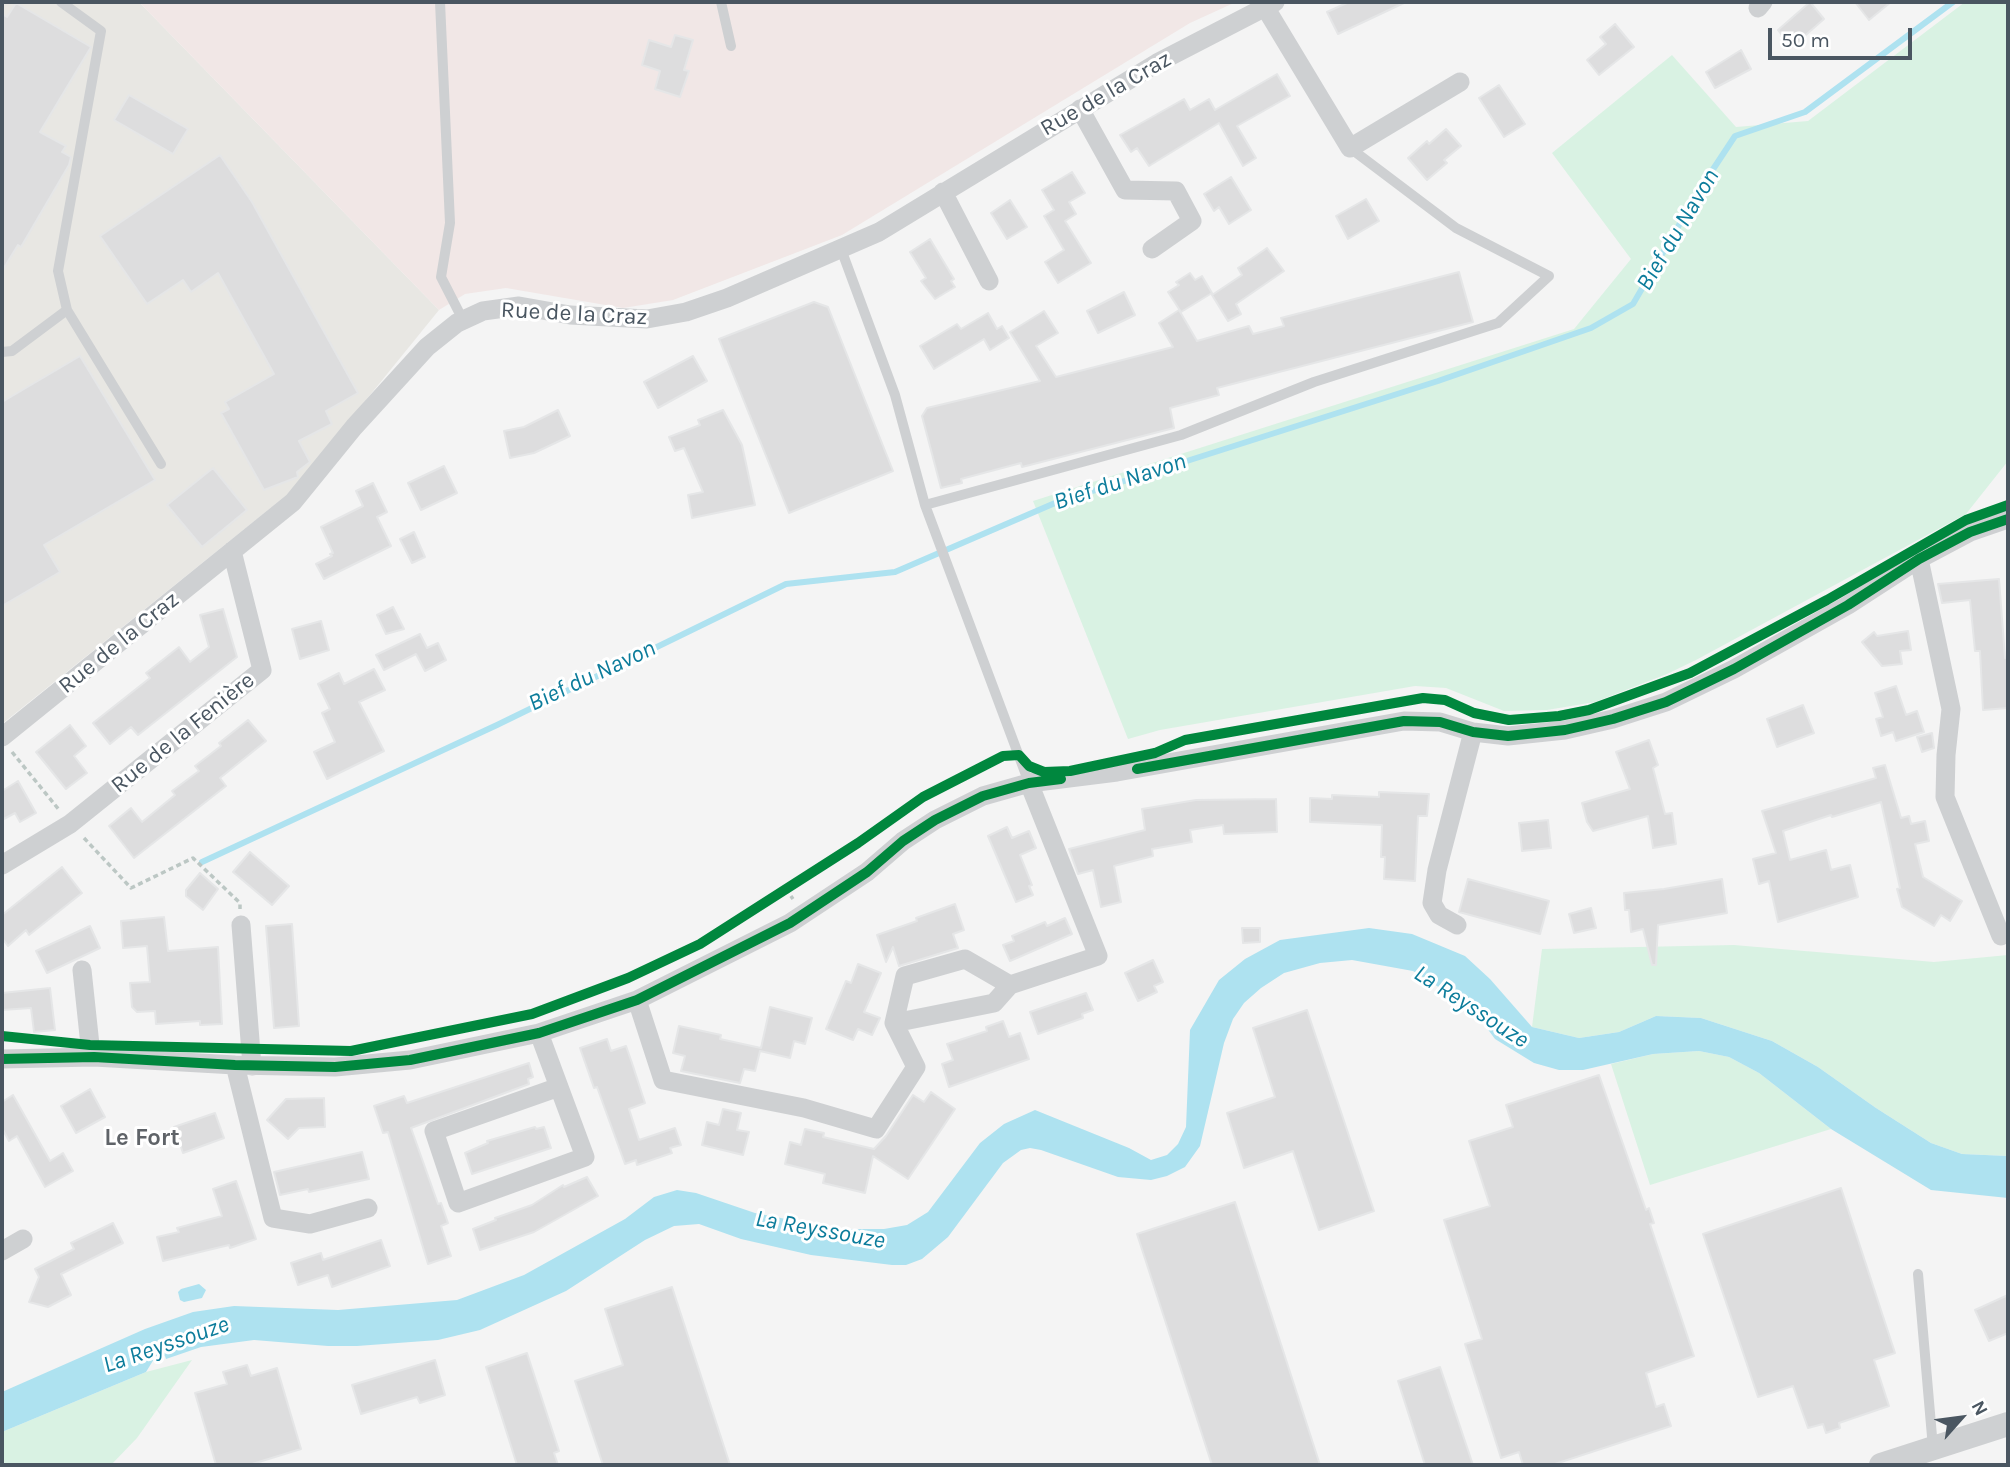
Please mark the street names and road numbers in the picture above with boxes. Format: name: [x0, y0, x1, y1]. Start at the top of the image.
street label: Rue de la Craz: [1036, 45, 1176, 143]
street label: Rue de la Craz: [500, 296, 648, 332]
street label: Rue de la Craz: [53, 586, 185, 700]
street label: Rue de la Fenière: [106, 667, 260, 799]

